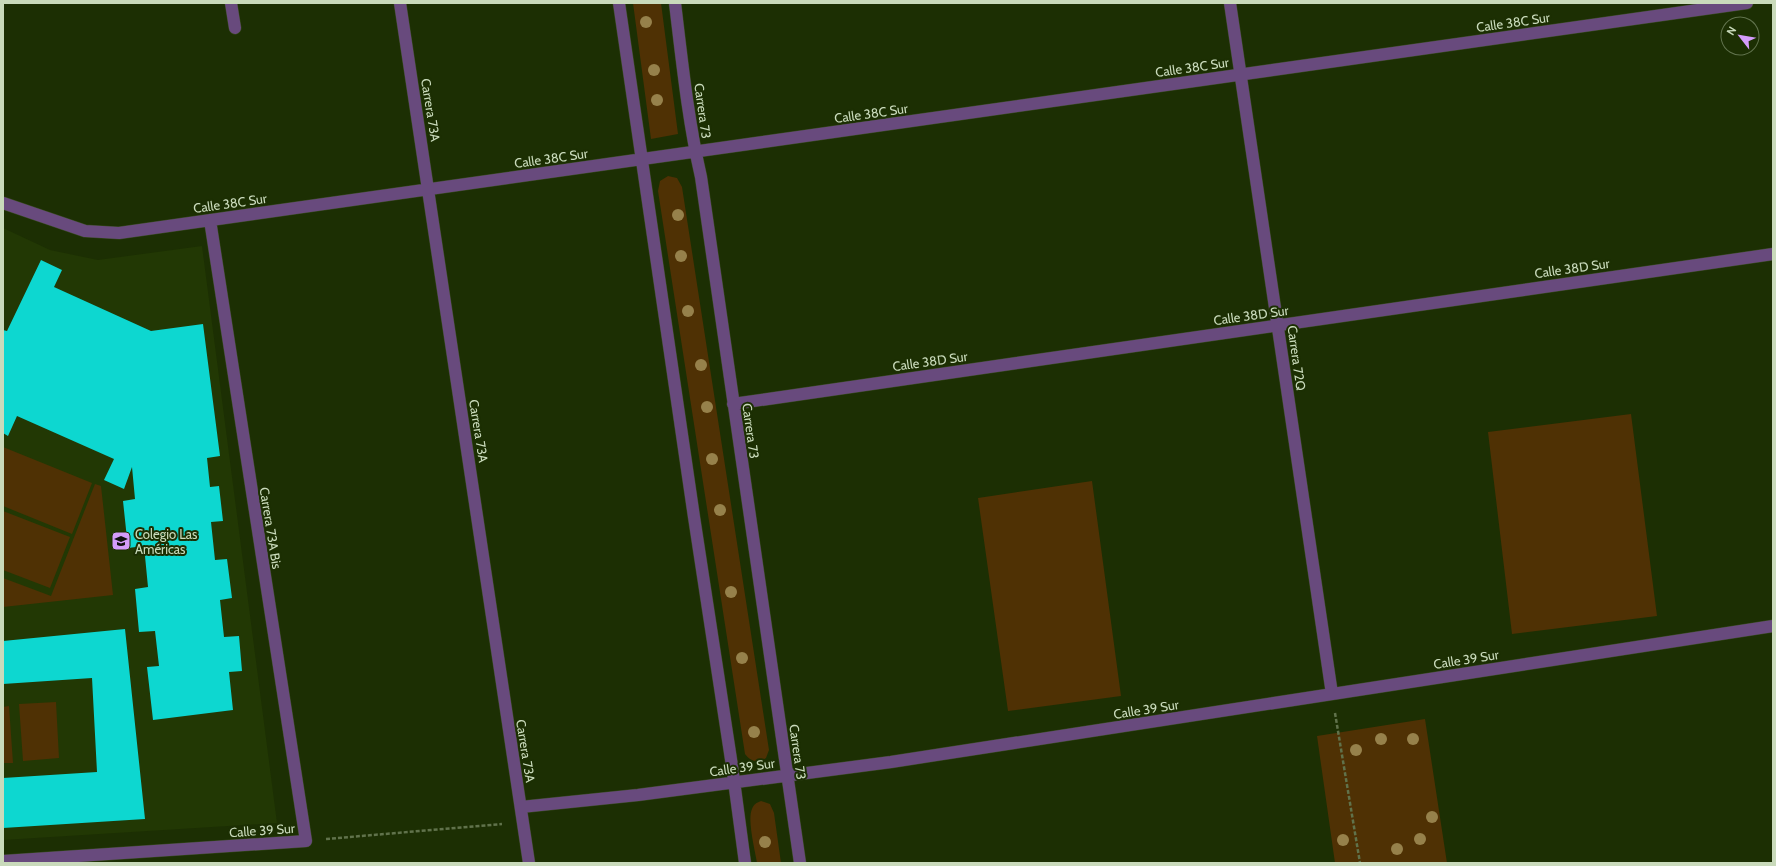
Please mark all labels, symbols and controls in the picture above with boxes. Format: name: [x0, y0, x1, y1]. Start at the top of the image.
street label: Calle 38C Sur: [1475, 9, 1552, 35]
north arrow: [1720, 16, 1760, 56]
text: N: [1723, 24, 1739, 38]
street label: Calle 38C Sur: [1154, 54, 1231, 80]
street label: Carrera 73A: [418, 77, 444, 143]
street label: Carrera 73: [691, 82, 715, 140]
street label: Calle 38C Sur: [833, 100, 910, 126]
street label: Calle 38C Sur: [513, 145, 590, 171]
street label: Calle 38C Sur: [192, 190, 269, 216]
street label: Calle 38D Sur: [1533, 255, 1611, 281]
street label: Calle 38D Sur: [1212, 302, 1290, 328]
street label: Carrera 72Q: [1285, 324, 1309, 392]
street label: Calle 38D Sur: [891, 348, 969, 374]
street label: Carrera 73A: [466, 398, 492, 464]
street label: Carrera 73: [739, 402, 763, 460]
street label: Carrera 73A Bis: [257, 486, 285, 571]
place label: Colegio Las Américas: [135, 526, 198, 557]
school or university icon: Colegio Las Américas: [110, 530, 132, 552]
street label: Calle 39 Sur: [1432, 646, 1501, 672]
street label: Calle 39 Sur: [1112, 696, 1181, 722]
street label: Carrera 73A: [513, 718, 539, 784]
street label: Carrera 73: [786, 723, 810, 781]
street label: Calle 39 Sur: [708, 754, 777, 779]
street label: Calle 39 Sur: [229, 820, 296, 840]

